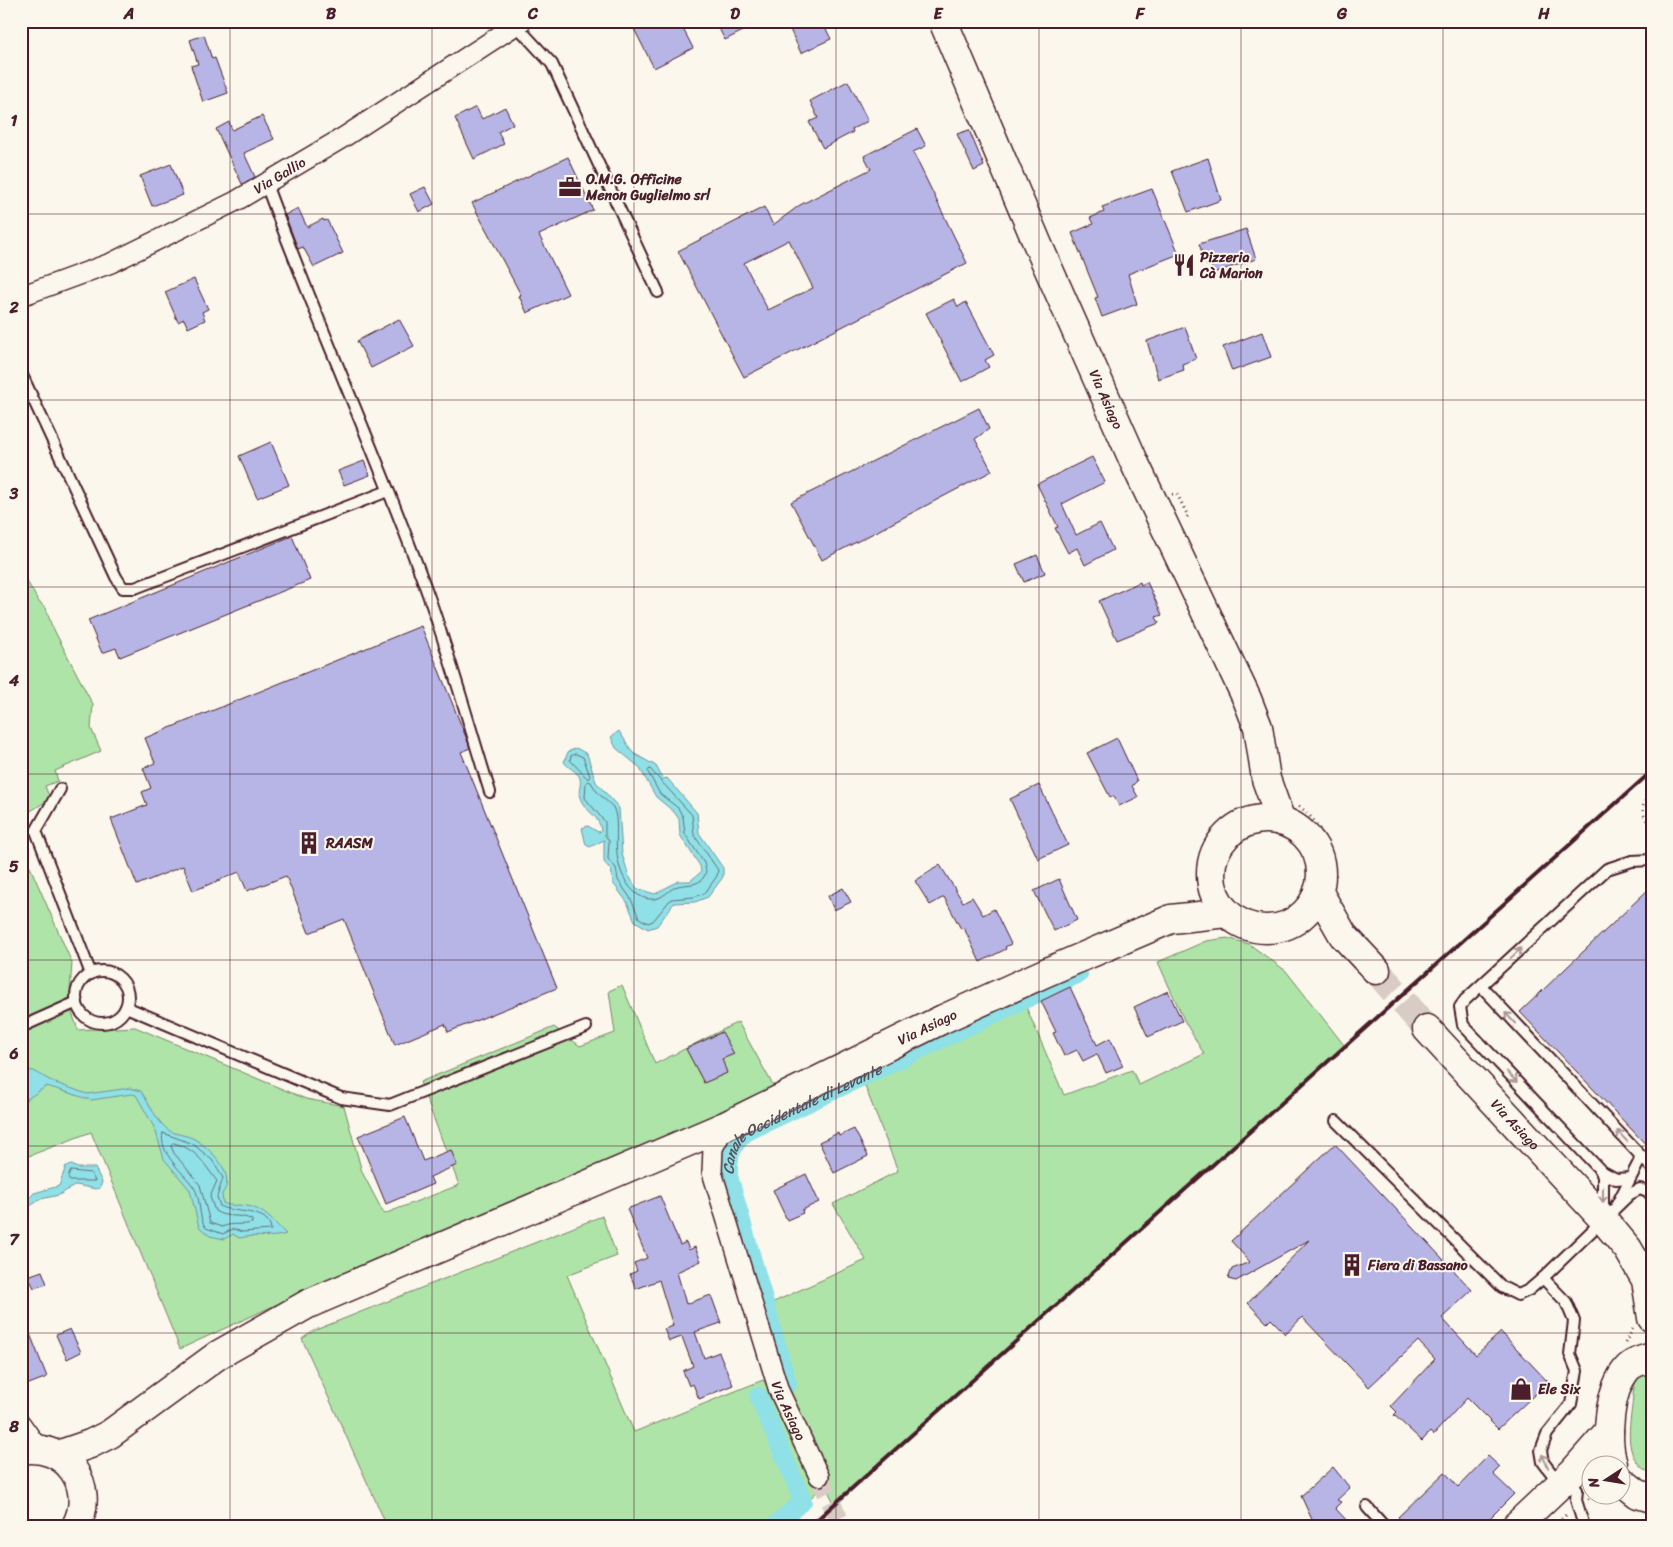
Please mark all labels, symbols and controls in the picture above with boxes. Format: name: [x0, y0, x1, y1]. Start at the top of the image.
text: A: [123, 0, 134, 28]
text: B: [326, 0, 337, 28]
text: C: [527, 0, 539, 28]
text: D: [730, 0, 740, 28]
text: E: [934, 0, 944, 28]
text: F: [1135, 0, 1146, 28]
text: G: [1336, 0, 1348, 28]
text: H: [1537, 0, 1550, 28]
text: 1: [11, 106, 18, 135]
street label: Via Gallio: [249, 150, 311, 201]
place label: O.M.G. Officine Menon Guglielmo srl: [585, 167, 711, 208]
office icon: O.M.G. Officine Menon Guglielmo srl: [557, 174, 583, 200]
place label: Pizzeria Cà Marion: [1199, 245, 1263, 286]
restaurant icon: Pizzeria Cà Marion: [1171, 252, 1197, 278]
text: 2: [8, 293, 19, 322]
street label: Via Asiago: [1082, 365, 1130, 434]
text: 3: [9, 479, 19, 508]
text: 4: [8, 666, 19, 695]
building icon: RAASM: [296, 830, 322, 856]
place label: RAASM: [325, 831, 374, 856]
text: 5: [9, 852, 19, 881]
one-way arrow: [1510, 947, 1523, 959]
street label: Via Asiago: [893, 1002, 961, 1052]
one-way arrow: [1504, 1011, 1516, 1024]
text: 6: [8, 1039, 19, 1068]
water label: Canale Occidentale di Levante: [716, 1056, 888, 1175]
one-way arrow: [1506, 1071, 1518, 1083]
street label: Via Asiago: [1484, 1093, 1546, 1157]
one-way arrow: [1616, 1130, 1628, 1142]
one-way arrow: [1598, 1186, 1608, 1202]
text: 7: [9, 1225, 20, 1254]
building icon: Fiera di Bassano: [1339, 1252, 1365, 1278]
place label: Fiera di Bassano: [1367, 1253, 1469, 1278]
shop icon: Ele Six: [1508, 1376, 1534, 1402]
place label: Ele Six: [1538, 1377, 1581, 1402]
street label: Via Asiago: [764, 1378, 813, 1445]
text: 8: [8, 1412, 19, 1441]
one-way arrow: [1539, 1454, 1549, 1469]
north arrow: [1580, 1454, 1630, 1504]
text: N: [1580, 1475, 1607, 1491]

